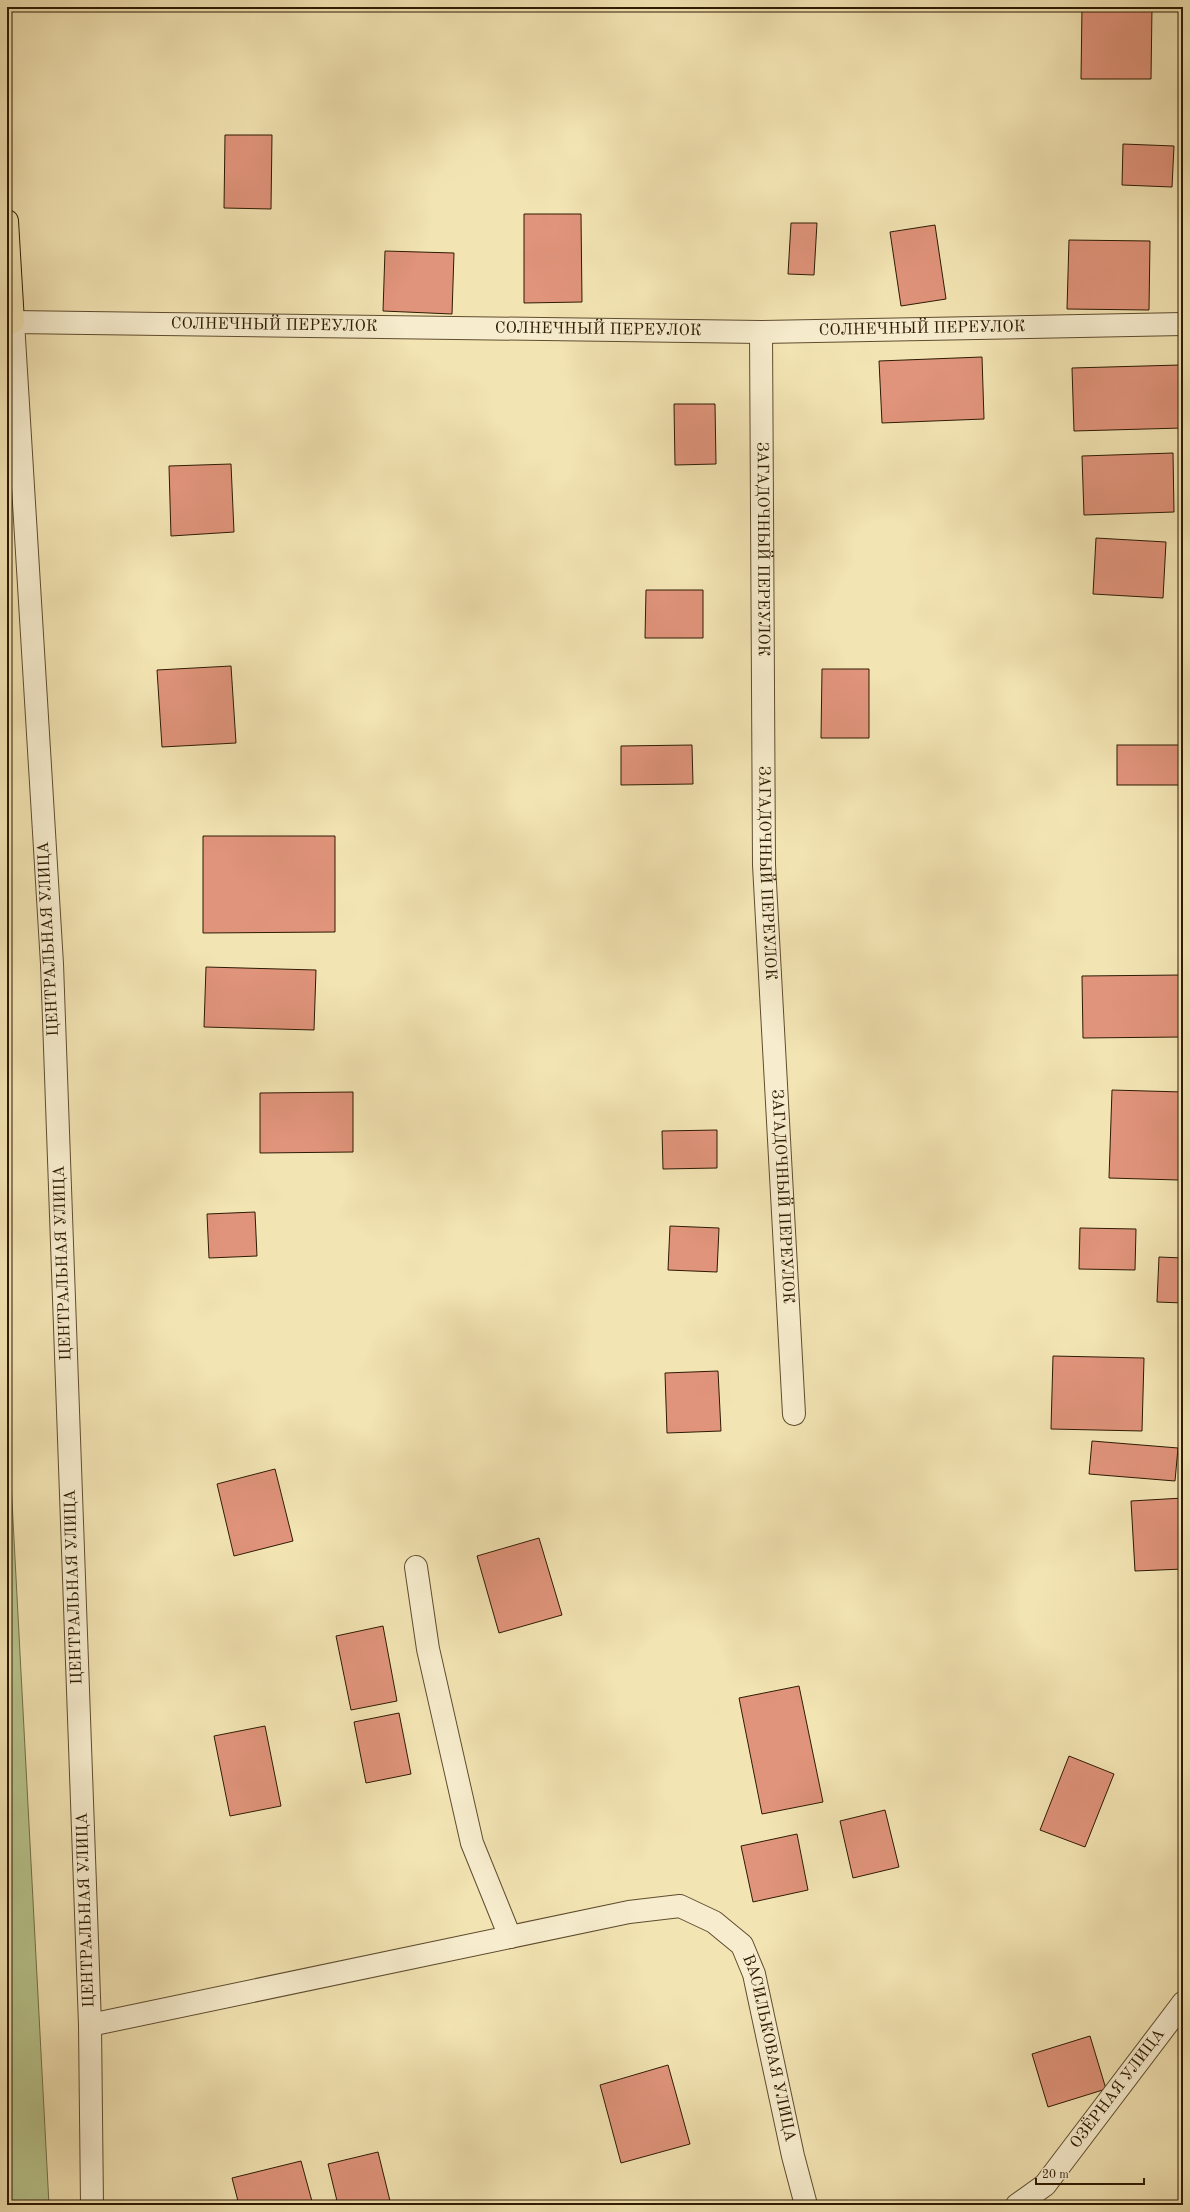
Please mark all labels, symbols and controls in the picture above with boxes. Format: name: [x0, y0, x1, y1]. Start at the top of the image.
street label: СОЛНЕЧНЫЙ ПЕРЕУЛОК: [171, 313, 378, 335]
street label: СОЛНЕЧНЫЙ ПЕРЕУЛОК: [819, 317, 1026, 339]
street label: СОЛНЕЧНЫЙ ПЕРЕУЛОК: [495, 318, 702, 339]
street label: ЗАГАДОЧНЫЙ ПЕРЕУЛОК: [754, 442, 774, 657]
street label: ЗАГАДОЧНЫЙ ПЕРЕУЛОК: [755, 766, 778, 981]
street label: ЦЕНТРАЛЬНАЯ УЛИЦА: [36, 841, 62, 1037]
street label: ЗАГАДОЧНЫЙ ПЕРЕУЛОК: [768, 1089, 796, 1304]
street label: ЦЕНТРАЛЬНАЯ УЛИЦА: [52, 1165, 74, 1361]
street label: ЦЕНТРАЛЬНАЯ УЛИЦА: [63, 1489, 85, 1685]
street label: ЦЕНТРАЛЬНАЯ УЛИЦА: [75, 1812, 97, 2008]
street label: ВАСИЛЬКОВАЯ УЛИЦА: [739, 1952, 798, 2143]
street label: ОЗЁРНАЯ УЛИЦА: [1068, 2026, 1168, 2152]
scale bar: [1036, 2160, 1144, 2186]
text: 20 m: [1042, 2169, 1069, 2181]

